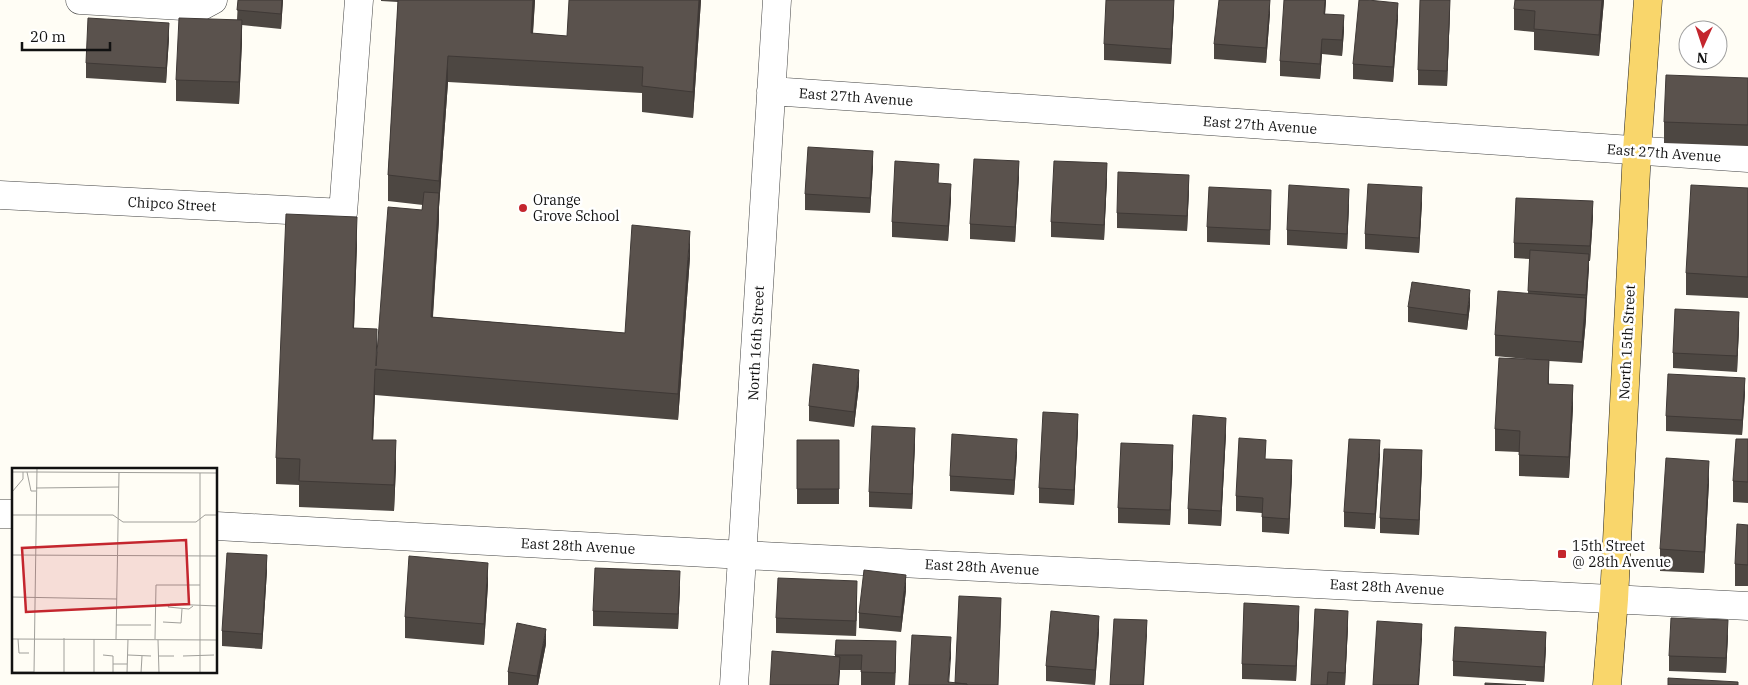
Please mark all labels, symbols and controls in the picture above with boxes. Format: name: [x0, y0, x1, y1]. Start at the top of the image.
scale bar: [22, 20, 110, 52]
north arrow: [1678, 20, 1728, 70]
text: 20 m: [30, 27, 66, 46]
text: N: [1696, 49, 1708, 67]
street label: East 27th Avenue: [798, 84, 914, 110]
street label: East 27th Avenue: [1202, 112, 1318, 138]
street label: East 27th Avenue: [1606, 140, 1722, 166]
place label: Orange Grove School: [533, 191, 619, 225]
street label: Chipco Street: [127, 193, 217, 215]
marker: Orange Grove School: [517, 202, 529, 214]
street label: North 15th Street: [1615, 284, 1639, 400]
street label: North 16th Street: [744, 285, 768, 401]
inset map: [12, 468, 218, 672]
street label: East 28th Avenue: [520, 534, 636, 558]
place label: 15th Street @ 28th Avenue: [1572, 537, 1671, 571]
marker: 15th Street @ 28th Avenue: [1556, 548, 1568, 560]
street label: East 28th Avenue: [924, 555, 1040, 579]
street label: East 28th Avenue: [1329, 575, 1445, 599]

